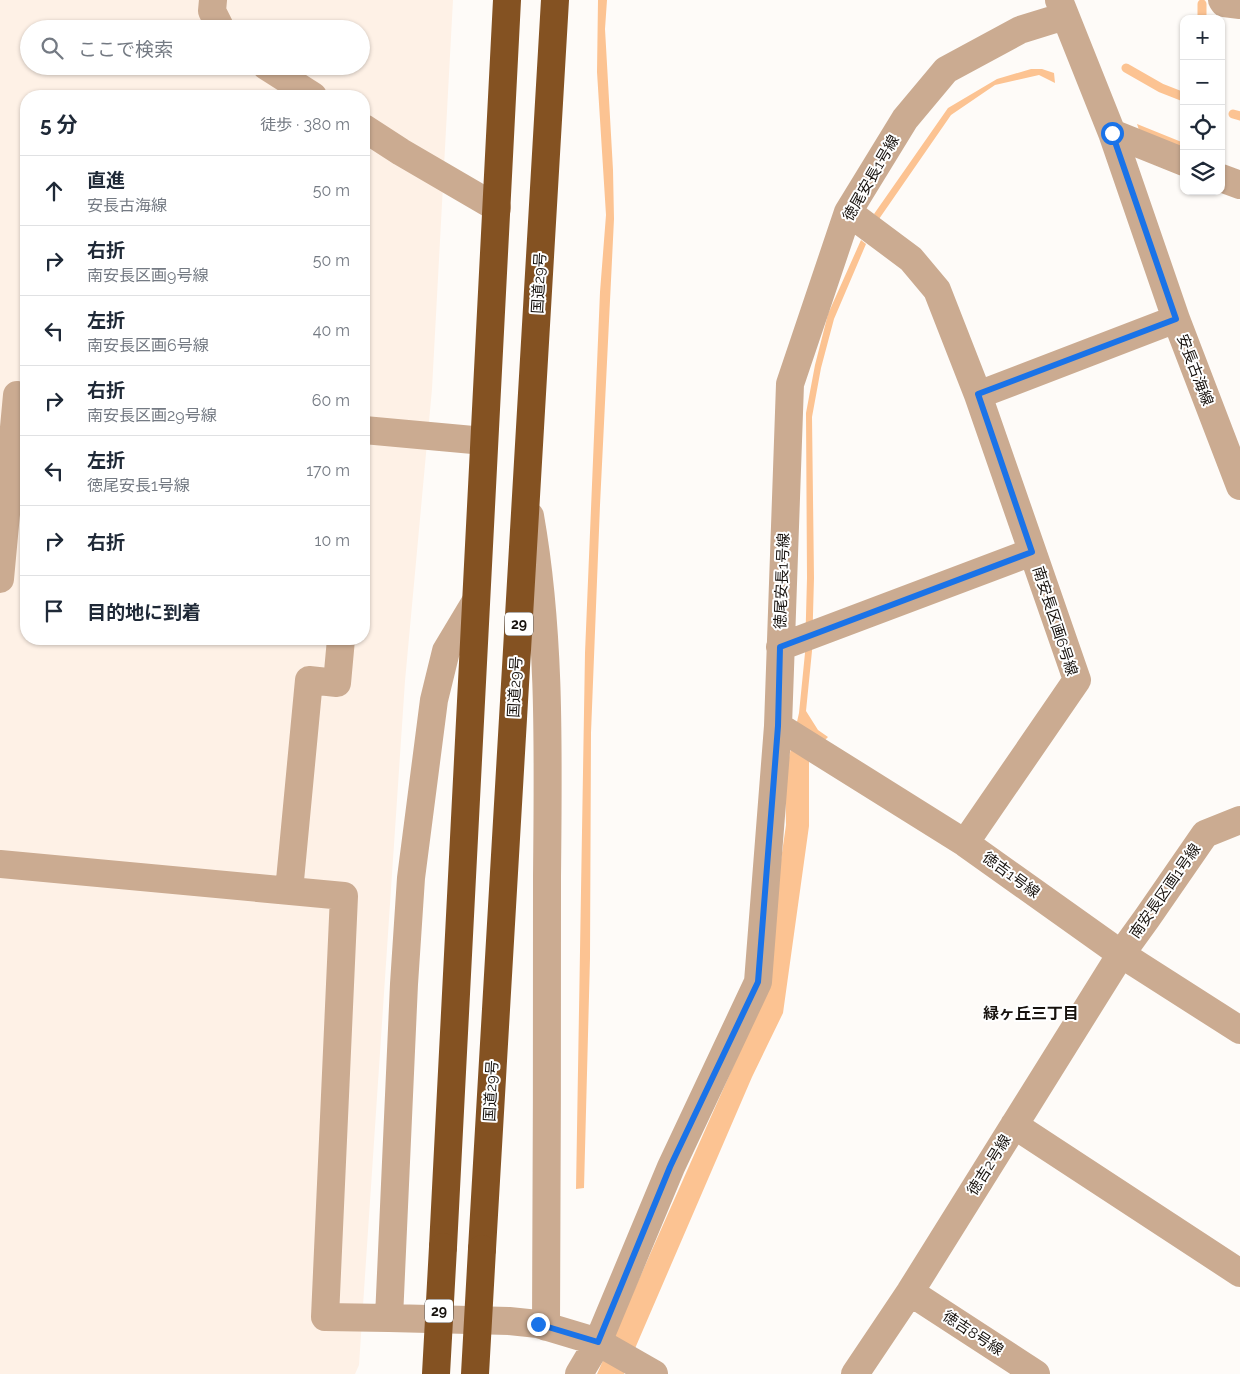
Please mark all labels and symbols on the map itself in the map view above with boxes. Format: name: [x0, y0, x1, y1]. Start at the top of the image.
route start: [1101, 122, 1124, 145]
street label: 徳尾安長1号線: [839, 132, 903, 224]
street label: 国道29号: [528, 252, 550, 314]
street label: 安長古海線: [1173, 332, 1217, 408]
street label: 徳尾安長1号線: [771, 533, 793, 629]
street label: 南安長区画6号線: [1029, 564, 1081, 678]
road number: 29: [505, 612, 533, 636]
street label: 国道29号: [504, 656, 526, 718]
street label: 南安長区画1号線: [1126, 840, 1204, 942]
street label: 徳吉1号線: [979, 848, 1043, 902]
district label: 緑ヶ丘三丁目: [983, 1004, 1079, 1023]
street label: 国道29号: [480, 1060, 502, 1122]
street label: 徳吉2号線: [963, 1131, 1015, 1199]
road number: 29: [425, 1300, 453, 1322]
street label: 徳吉8号線: [939, 1307, 1007, 1359]
route end: [527, 1313, 550, 1336]

